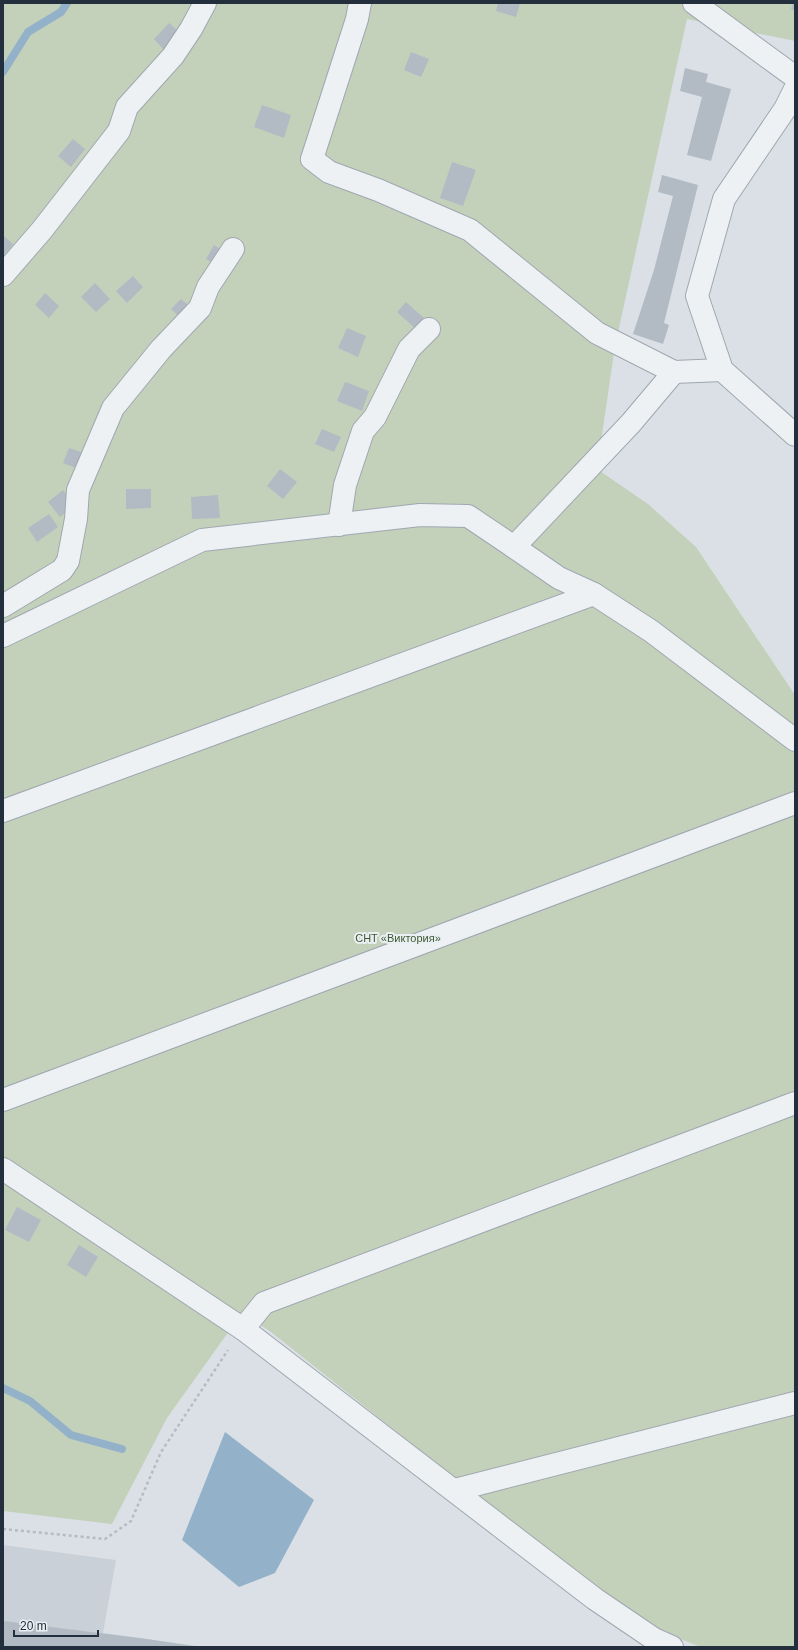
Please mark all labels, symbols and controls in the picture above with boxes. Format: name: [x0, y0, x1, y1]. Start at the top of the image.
park label: СНТ «Виктория»: [355, 932, 441, 944]
scale bar: [14, 1612, 98, 1638]
text: 20 m: [20, 1619, 47, 1633]

